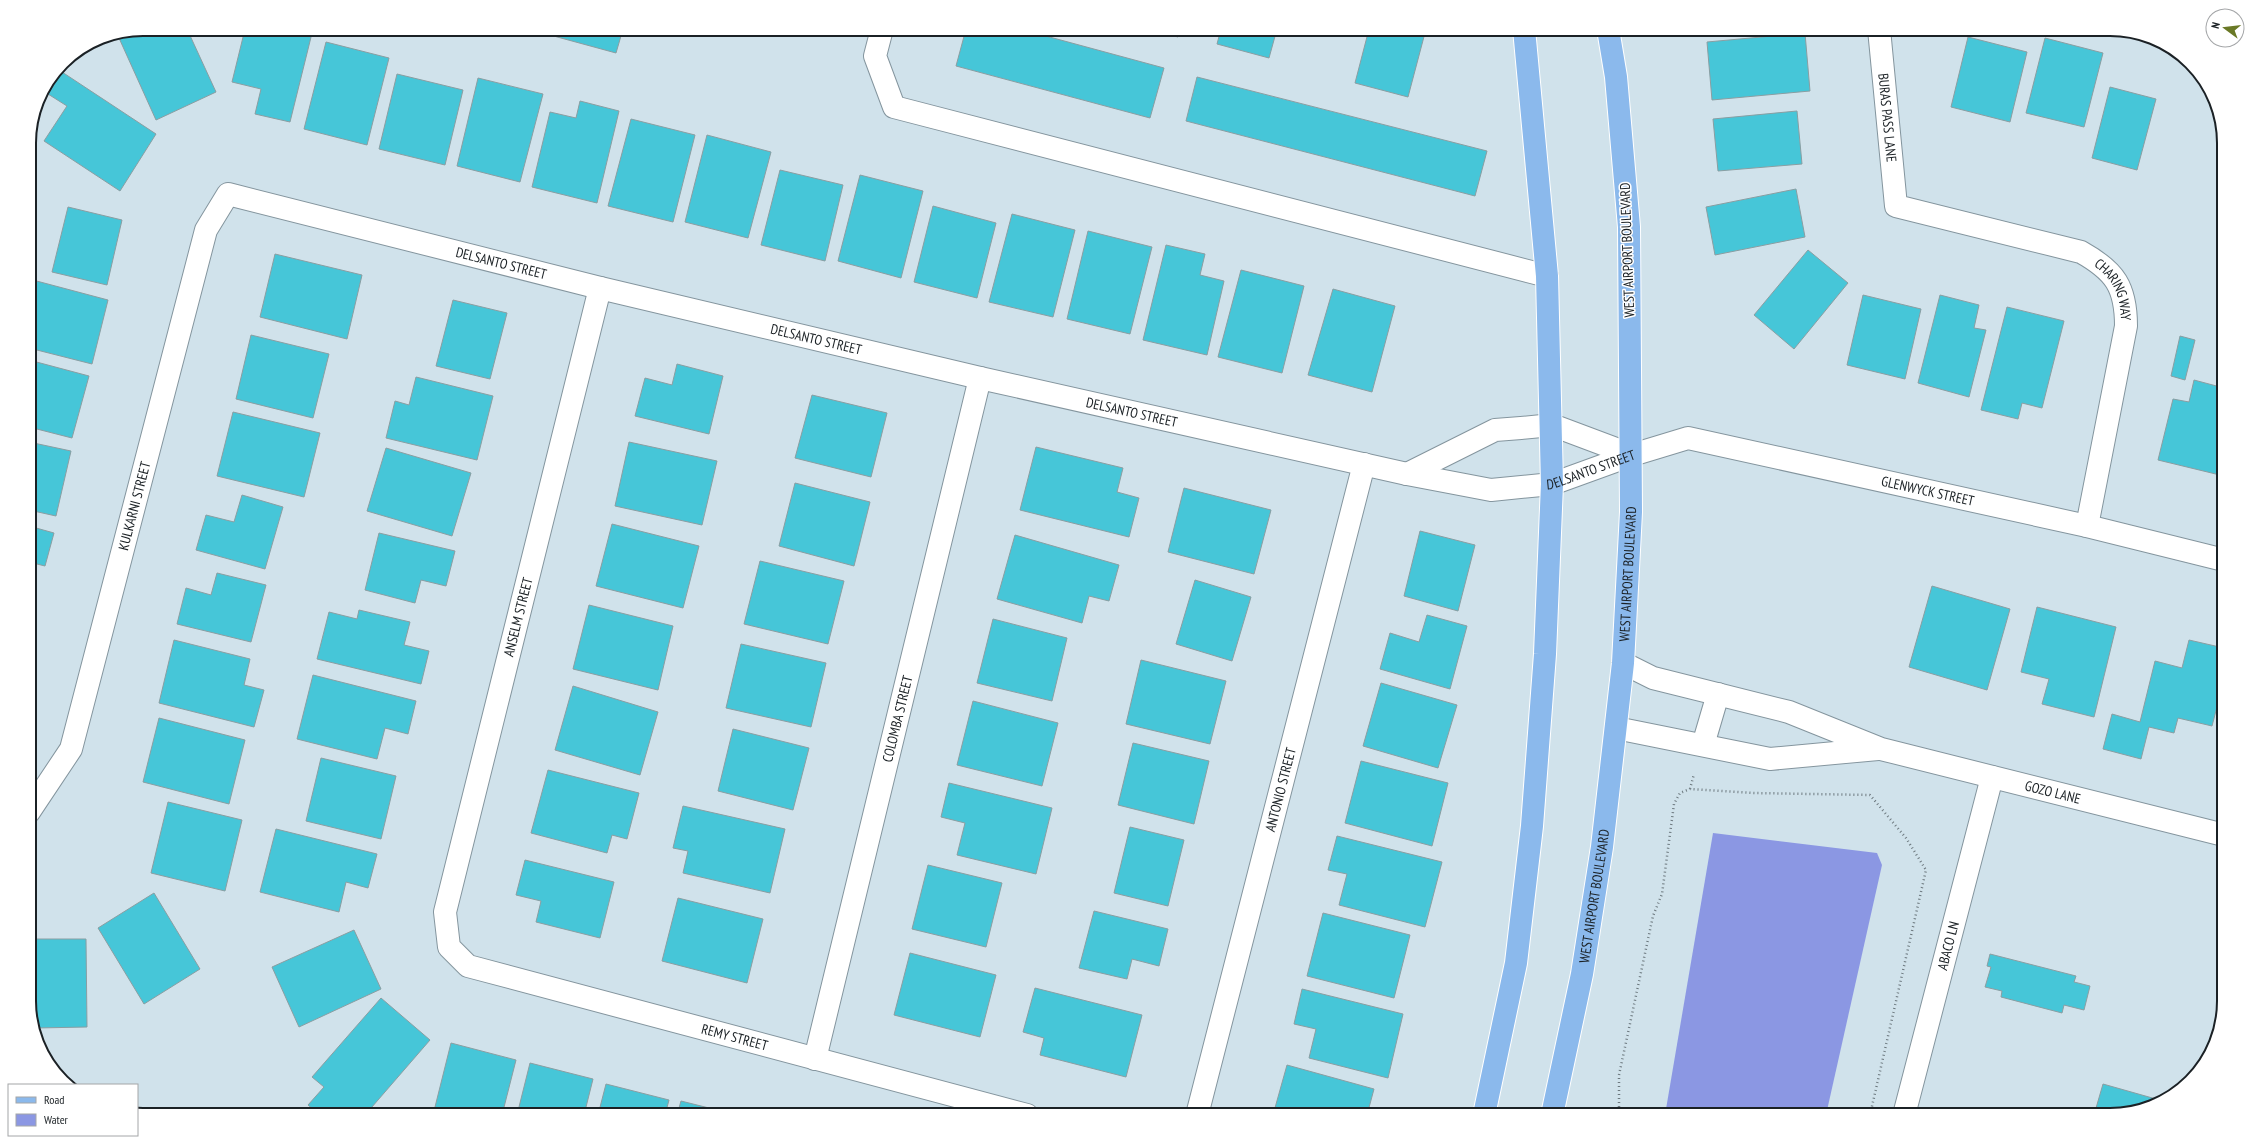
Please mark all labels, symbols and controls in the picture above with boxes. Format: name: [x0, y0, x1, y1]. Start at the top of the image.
north arrow: [2205, 8, 2245, 48]
text: N: [2208, 21, 2223, 30]
street label: BURAS PASS LANE: [1874, 72, 1901, 163]
street label: WEST AIRPORT BOULEVARD: [1616, 182, 1638, 318]
street label: DELSANTO STREET: [454, 243, 549, 283]
street label: CHARING WAY: [2091, 254, 2135, 321]
street label: DELSANTO STREET: [769, 320, 864, 359]
street label: DELSANTO STREET: [1084, 393, 1180, 431]
street label: DELSANTO STREET: [1546, 445, 1638, 493]
street label: KULKARNI STREET: [114, 459, 155, 552]
street label: GLENWYCK STREET: [1880, 472, 1977, 510]
street label: WEST AIRPORT BOULEVARD: [1615, 506, 1640, 642]
street label: ANSELM STREET: [499, 575, 537, 659]
street label: COLOMBA STREET: [878, 673, 917, 764]
street label: ANTONIO STREET: [1261, 745, 1300, 834]
street label: GOZO LANE: [2023, 776, 2083, 808]
street label: WEST AIRPORT BOULEVARD: [1575, 828, 1613, 964]
street label: ABACO LN: [1933, 919, 1963, 972]
street label: REMY STREET: [699, 1020, 771, 1055]
legend: [8, 1084, 138, 1136]
text: Road: [44, 1092, 64, 1107]
text: Water: [44, 1112, 69, 1127]

